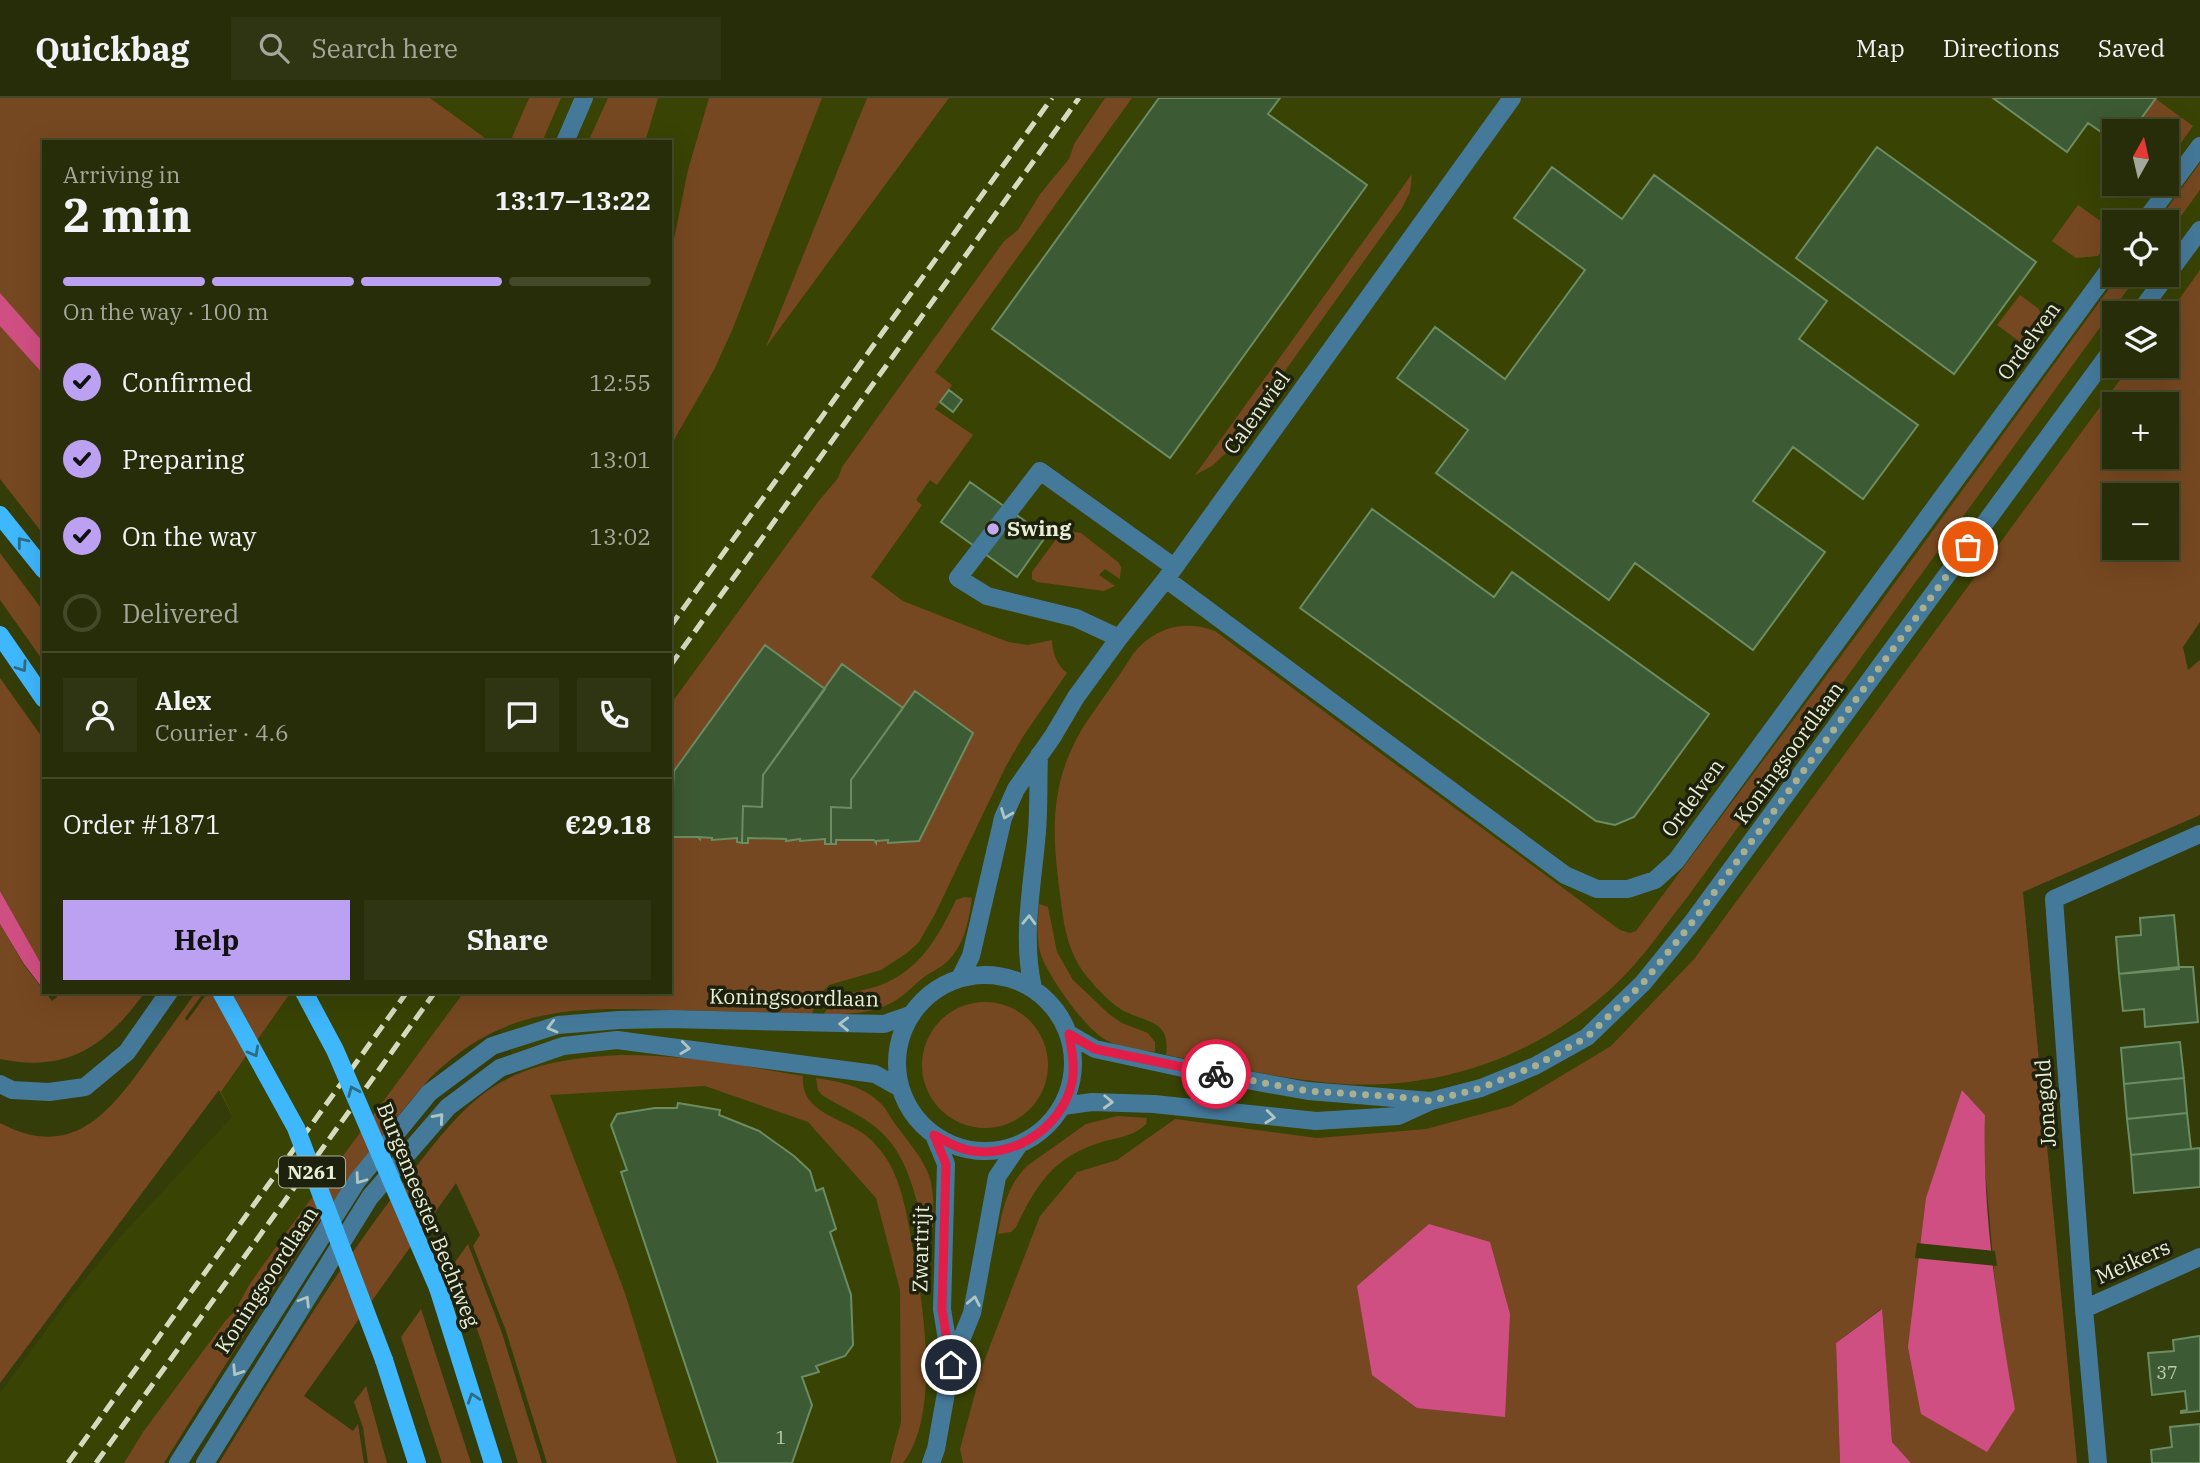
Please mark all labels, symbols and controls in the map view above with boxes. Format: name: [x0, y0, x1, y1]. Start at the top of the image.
search box: [231, 17, 721, 80]
text: Quickbag: [35, 27, 189, 70]
icon: search: [255, 29, 293, 67]
text: Search here: [311, 31, 458, 65]
text: Map: [1856, 32, 1905, 64]
text: Directions: [1943, 32, 2060, 64]
text: Saved: [2098, 32, 2165, 64]
north arrow: [2102, 119, 2179, 196]
map controls: [2102, 119, 2179, 560]
text: Arriving in: [63, 159, 180, 189]
text: 13:17–13:22: [495, 183, 651, 217]
text: 2 min: [63, 185, 192, 245]
button: locate: [2102, 210, 2179, 287]
text: On the way · 100 m: [63, 296, 269, 326]
street label: Ordelven: [1990, 296, 2066, 385]
button: layers: [2102, 301, 2179, 378]
icon: check: [63, 363, 101, 401]
text: Confirmed: [122, 365, 253, 399]
street label: Calenwiel: [1217, 365, 1296, 460]
text: 12:55: [589, 367, 651, 397]
button: +: [2102, 392, 2179, 469]
icon: check: [63, 440, 101, 478]
text: Preparing: [122, 442, 244, 476]
text: 13:01: [589, 444, 651, 474]
button: −: [2102, 483, 2179, 560]
place label: Swing: [1007, 514, 1072, 542]
icon: check: [63, 517, 101, 555]
pin: [1938, 517, 1998, 577]
text: On the way: [122, 519, 256, 553]
text: 13:02: [589, 521, 651, 551]
marker: Swing: [985, 521, 1001, 537]
icon: bag: [1949, 528, 1987, 566]
one-way arrow: [17, 538, 30, 550]
text: Delivered: [122, 596, 239, 630]
one-way arrow: [14, 659, 26, 672]
street label: Koningsoordlaan: [1727, 675, 1849, 829]
button: person: [63, 678, 137, 752]
button: chat: [485, 678, 559, 752]
button: phone: [577, 678, 651, 752]
text: Alex: [155, 683, 211, 717]
text: Courier · 4.6: [155, 717, 289, 747]
street label: Ordelven: [1654, 753, 1730, 842]
text: Order #1871: [63, 807, 221, 841]
text: €29.18: [565, 807, 651, 841]
one-way arrow: [1000, 808, 1014, 820]
button: Help: [63, 900, 350, 980]
button: Share: [364, 900, 651, 980]
one-way arrow: [1022, 914, 1037, 925]
street label: Koningsoordlaan: [709, 982, 879, 1012]
one-way arrow: [838, 1016, 849, 1031]
one-way arrow: [546, 1019, 558, 1033]
courier: [1181, 1039, 1251, 1109]
one-way arrow: [679, 1041, 691, 1056]
one-way arrow: [246, 1045, 259, 1057]
icon: bike: [1197, 1055, 1235, 1093]
street label: Jonagold: [2028, 1058, 2062, 1148]
one-way arrow: [347, 1085, 361, 1098]
one-way arrow: [1103, 1095, 1114, 1110]
street label: Burgemeester Bechtweg: [371, 1098, 487, 1332]
one-way arrow: [1265, 1109, 1276, 1124]
one-way arrow: [431, 1113, 443, 1126]
road number: N261: [279, 1156, 345, 1188]
one-way arrow: [355, 1171, 368, 1184]
street label: Koningsoordlaan: [208, 1201, 324, 1358]
street label: Zwartrijt: [905, 1205, 935, 1293]
street label: Meikers: [2091, 1232, 2174, 1290]
one-way arrow: [966, 1295, 981, 1307]
one-way arrow: [297, 1296, 310, 1309]
pin: [921, 1335, 981, 1395]
icon: home: [932, 1346, 970, 1384]
house number: 37: [2156, 1361, 2178, 1384]
one-way arrow: [232, 1363, 245, 1376]
one-way arrow: [467, 1392, 481, 1405]
house number: 1: [776, 1426, 786, 1449]

